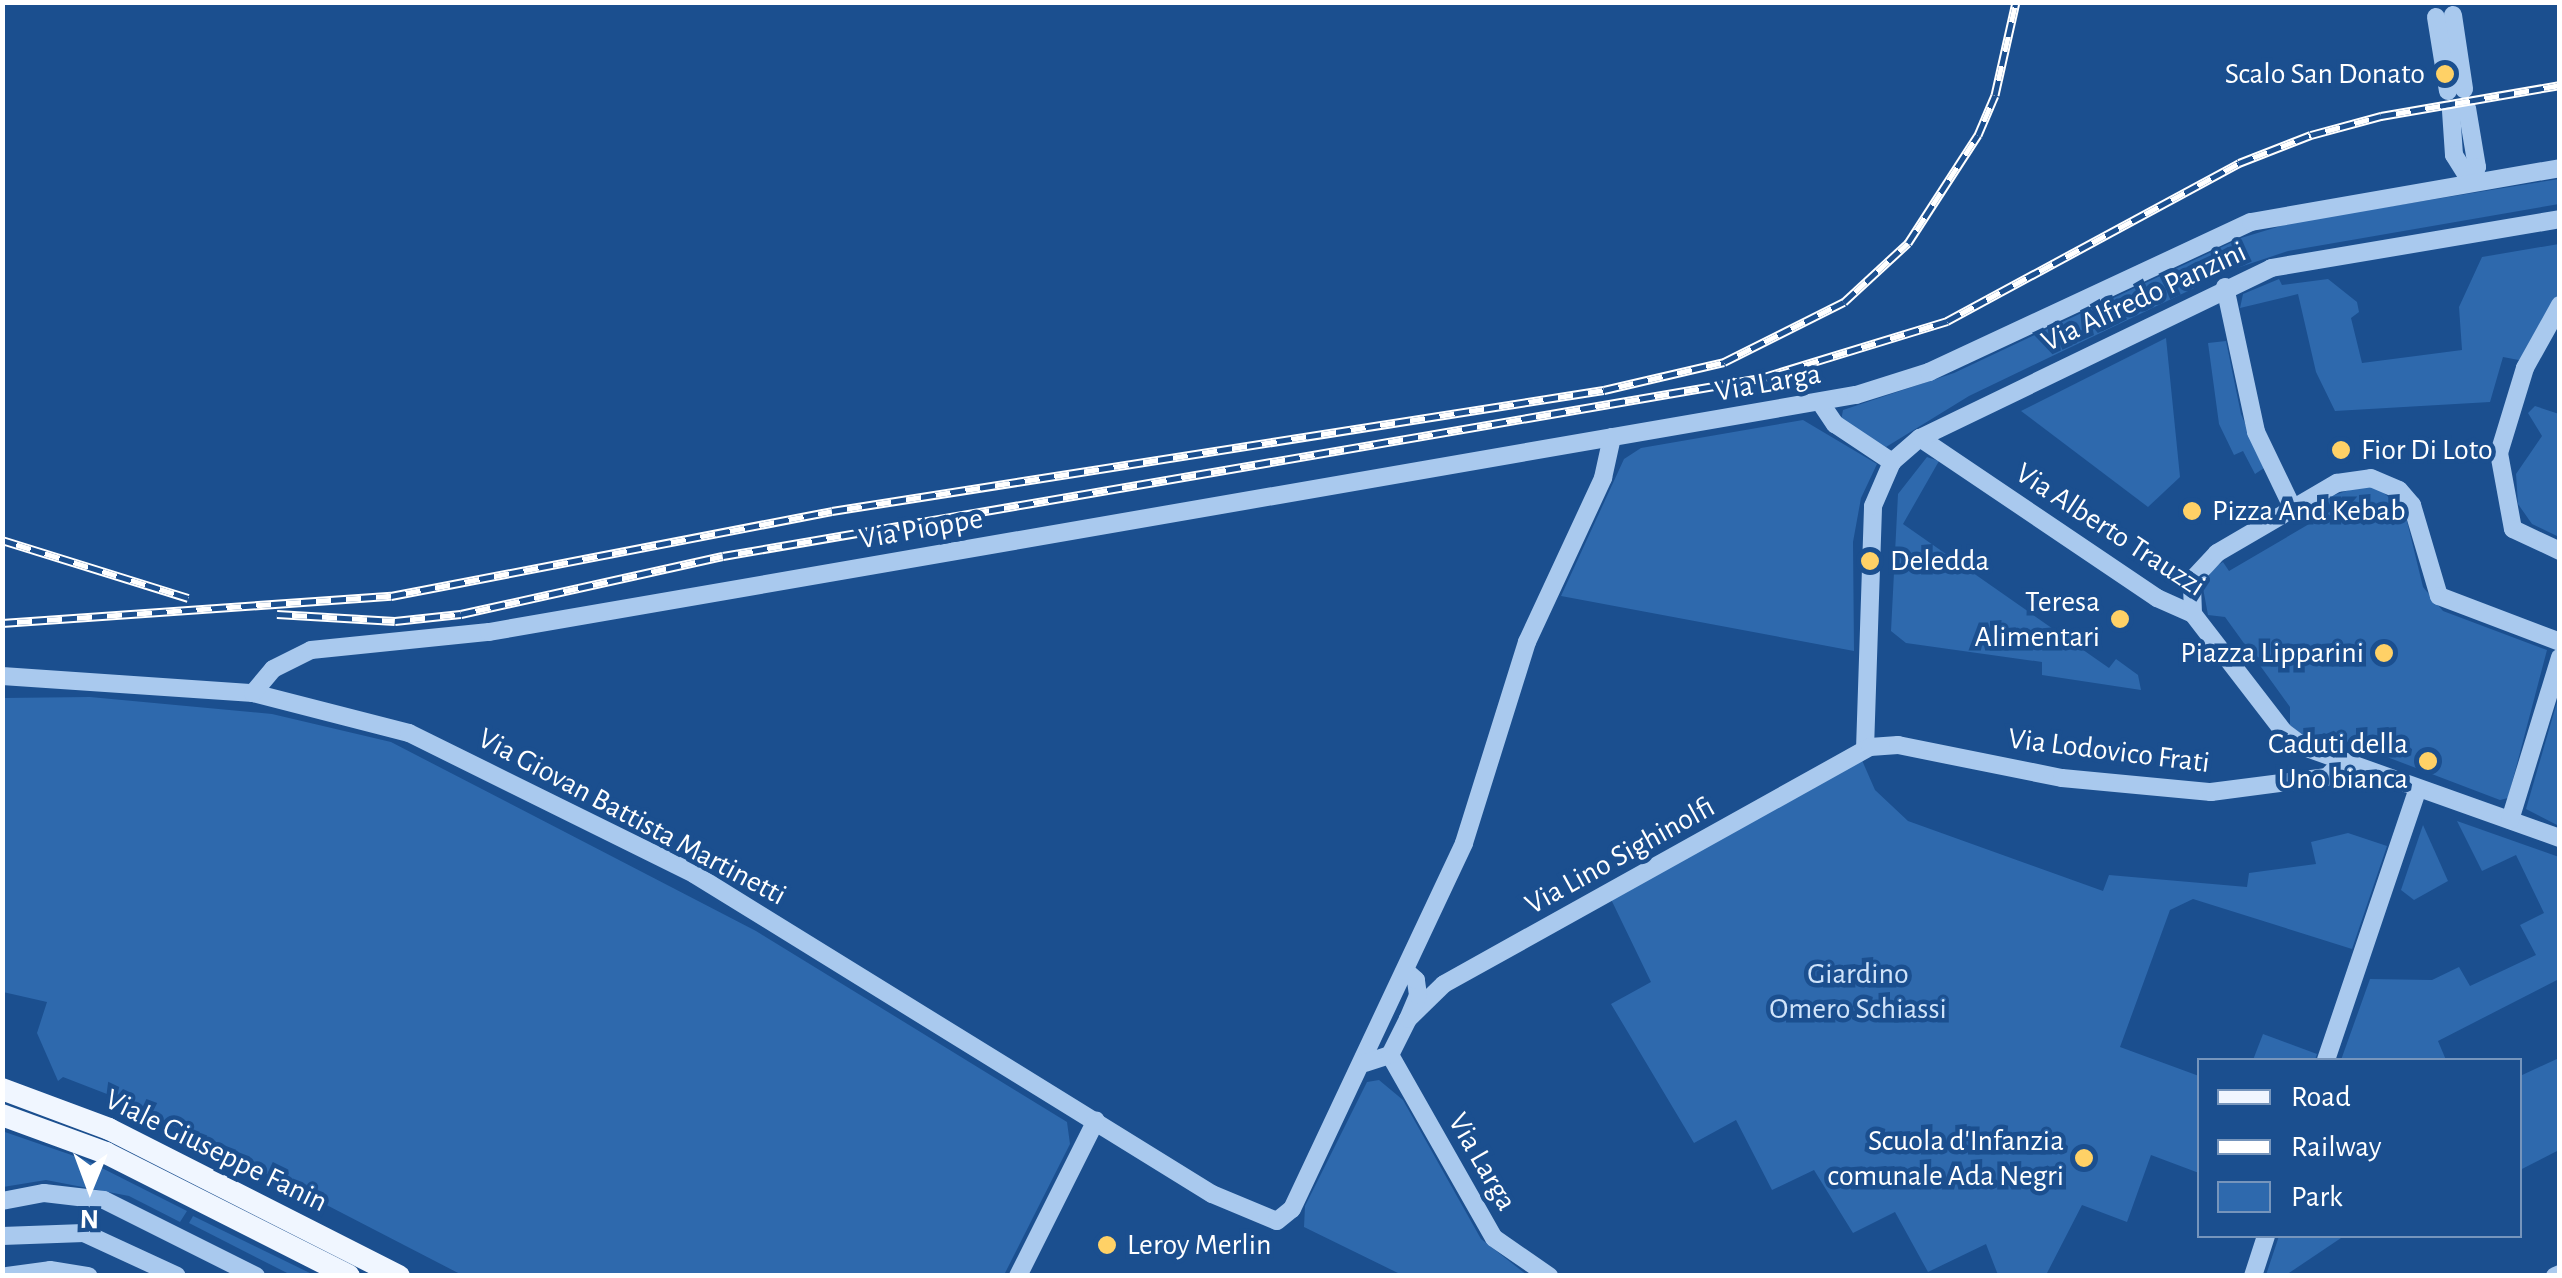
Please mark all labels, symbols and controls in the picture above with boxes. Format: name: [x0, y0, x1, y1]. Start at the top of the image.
place label: Scalo San Donato: [2225, 56, 2425, 92]
marker: Scalo San Donato: [2434, 63, 2456, 85]
street label: Via Alfredo Panzini: [2036, 234, 2252, 360]
street label: Via Larga: [1712, 356, 1824, 410]
place label: Fior Di Loto: [2361, 432, 2493, 468]
marker: Fior Di Loto: [2330, 439, 2352, 461]
street label: Via Alberto Trauzzi: [2008, 455, 2212, 605]
place label: Pizza And Kebab: [2212, 493, 2406, 529]
street label: Via Pioppe: [856, 500, 986, 558]
marker: Pizza And Kebab: [2181, 500, 2203, 522]
place label: Deledda: [1890, 543, 1989, 579]
marker: Deledda: [1859, 550, 1881, 572]
place label: Teresa Alimentari: [1975, 584, 2100, 654]
marker: Teresa Alimentari: [2109, 608, 2131, 630]
place label: Piazza Lipparini: [2180, 635, 2364, 671]
marker: Piazza Lipparini: [2373, 642, 2395, 664]
street label: Via Giovan Battista Martinetti: [472, 720, 792, 914]
street label: Via Lodovico Frati: [2006, 721, 2212, 781]
place label: Caduti della Uno bianca: [2268, 726, 2408, 796]
marker: Caduti della Uno bianca: [2417, 750, 2439, 772]
street label: Via Lino Sighinolfi: [1519, 789, 1721, 923]
park label: Giardino Omero Schiassi: [1769, 956, 1947, 1026]
legend: [2197, 1058, 2522, 1238]
street label: Viale Giuseppe Fanin: [99, 1082, 333, 1220]
text: Road: [2291, 1082, 2351, 1112]
street label: Via Larga: [1440, 1107, 1524, 1217]
place label: Scuola d'Infanzia comunale Ada Negri: [1827, 1123, 2064, 1194]
text: Railway: [2291, 1132, 2382, 1162]
north arrow: [40, 1138, 140, 1238]
marker: Scuola d'Infanzia comunale Ada Negri: [2073, 1147, 2095, 1169]
text: Park: [2291, 1182, 2343, 1212]
text: N: [79, 1204, 99, 1232]
place label: Leroy Merlin: [1127, 1227, 1271, 1263]
marker: Leroy Merlin: [1096, 1234, 1118, 1256]

